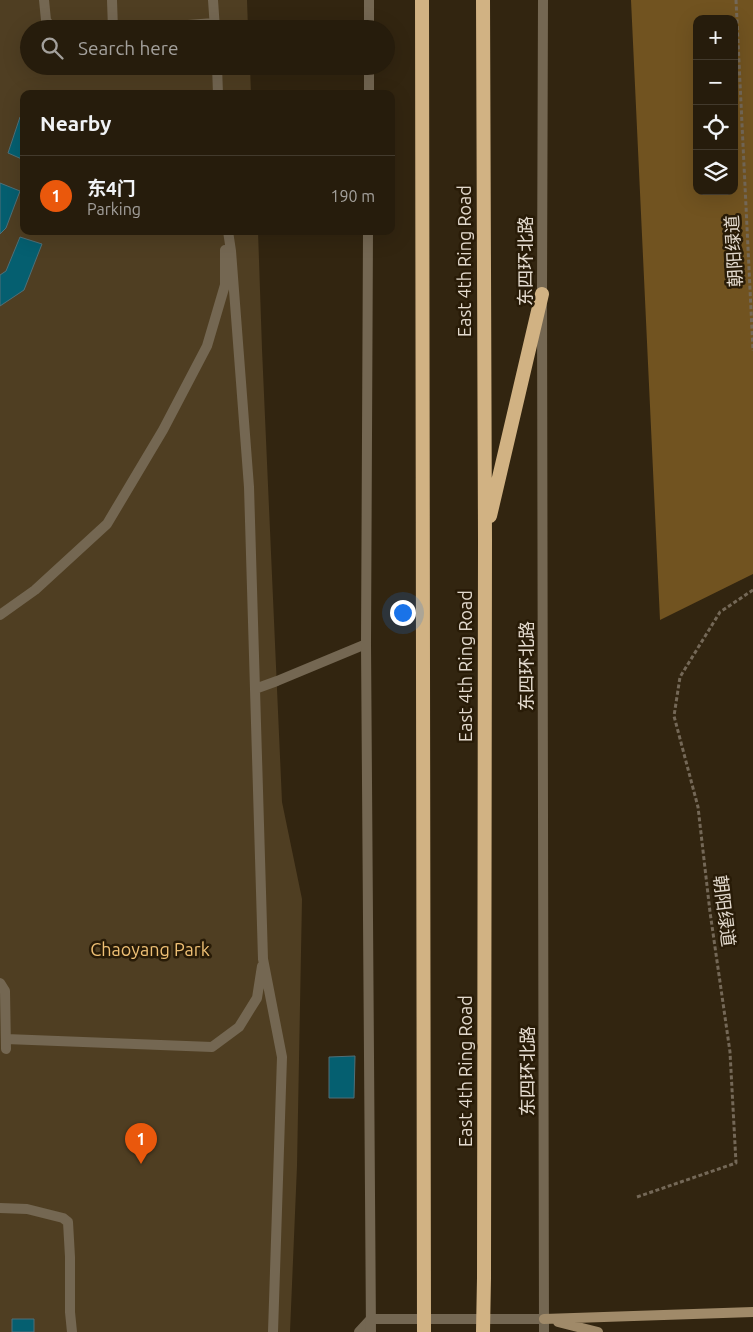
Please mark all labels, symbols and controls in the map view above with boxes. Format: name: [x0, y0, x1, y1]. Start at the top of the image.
map controls: [693, 15, 738, 195]
button: +: [693, 15, 738, 60]
search box: [20, 20, 395, 75]
icon: search: [38, 34, 66, 62]
text: Search here: [78, 37, 178, 59]
button: −: [693, 60, 738, 105]
button: locate: [693, 105, 738, 150]
text: Nearby: [40, 111, 111, 135]
button: layers: [693, 150, 738, 195]
text: 东4门: [87, 177, 136, 199]
street label: East 4th Ring Road: [454, 185, 474, 337]
text: 1: [51, 187, 61, 205]
text: 190 m: [330, 187, 375, 205]
text: Parking: [87, 200, 141, 218]
street label: 朝阳绿道: [721, 215, 745, 288]
street label: 东四环北路: [515, 216, 535, 306]
street label: East 4th Ring Road: [455, 590, 475, 742]
your location: [390, 600, 416, 626]
street label: 东四环北路: [516, 621, 536, 711]
street label: 朝阳绿道: [711, 874, 739, 948]
park label: Chaoyang Park: [90, 939, 210, 959]
street label: East 4th Ring Road: [455, 995, 475, 1147]
street label: 东四环北路: [517, 1026, 537, 1116]
pin: 1: [125, 1123, 157, 1164]

